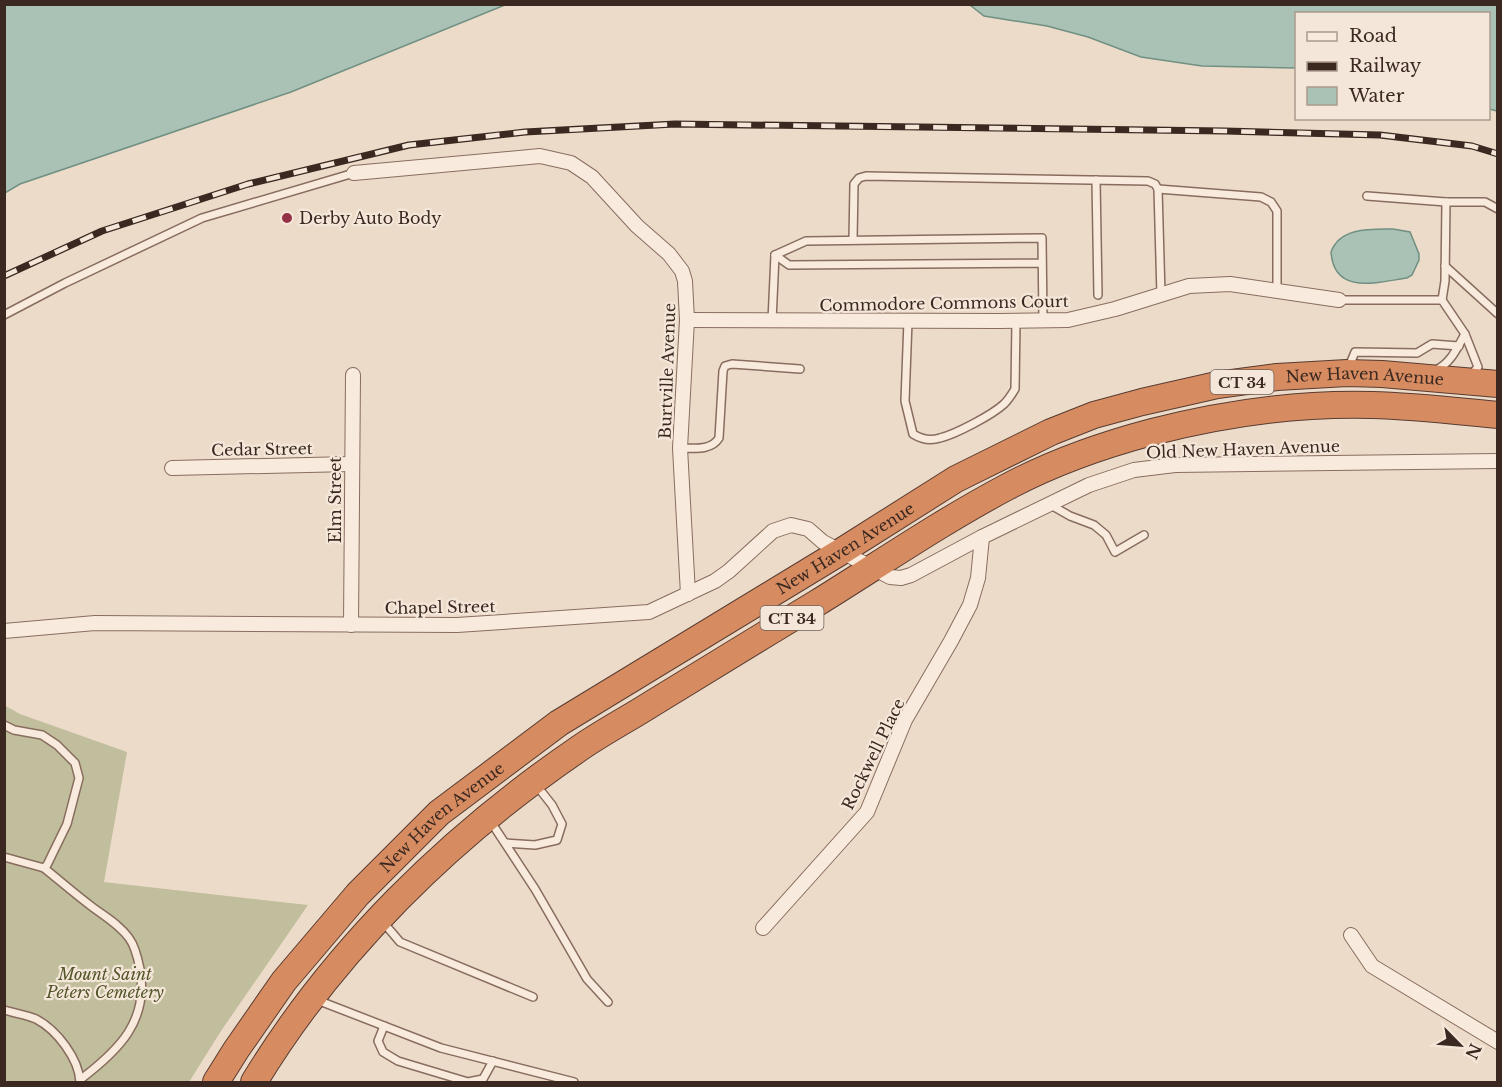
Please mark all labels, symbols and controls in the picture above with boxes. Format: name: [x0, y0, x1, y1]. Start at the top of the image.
legend: [1295, 12, 1490, 120]
text: Road: [1349, 25, 1397, 47]
text: Railway: [1349, 55, 1422, 77]
text: Water: [1348, 85, 1405, 107]
place label: Derby Auto Body: [299, 208, 442, 228]
marker: Derby Auto Body: [280, 211, 294, 225]
street label: Commodore Commons Court: [819, 291, 1069, 315]
street label: Burtville Avenue: [655, 303, 679, 439]
street label: New Haven Avenue: [1285, 363, 1445, 389]
road number: CT 34: [1210, 370, 1274, 394]
street label: Old New Haven Avenue: [1146, 436, 1340, 462]
street label: Cedar Street: [211, 438, 313, 460]
street label: Elm Street: [325, 457, 345, 543]
street label: New Haven Avenue: [773, 498, 918, 599]
street label: Chapel Street: [385, 596, 495, 618]
road number: CT 34: [760, 606, 824, 630]
street label: Rockwell Place: [837, 695, 909, 813]
street label: New Haven Avenue: [375, 758, 508, 877]
park label: Mount Saint Peters Cemetery: [45, 964, 165, 1002]
north arrow: [1430, 1015, 1490, 1075]
text: N: [1461, 1040, 1486, 1062]

